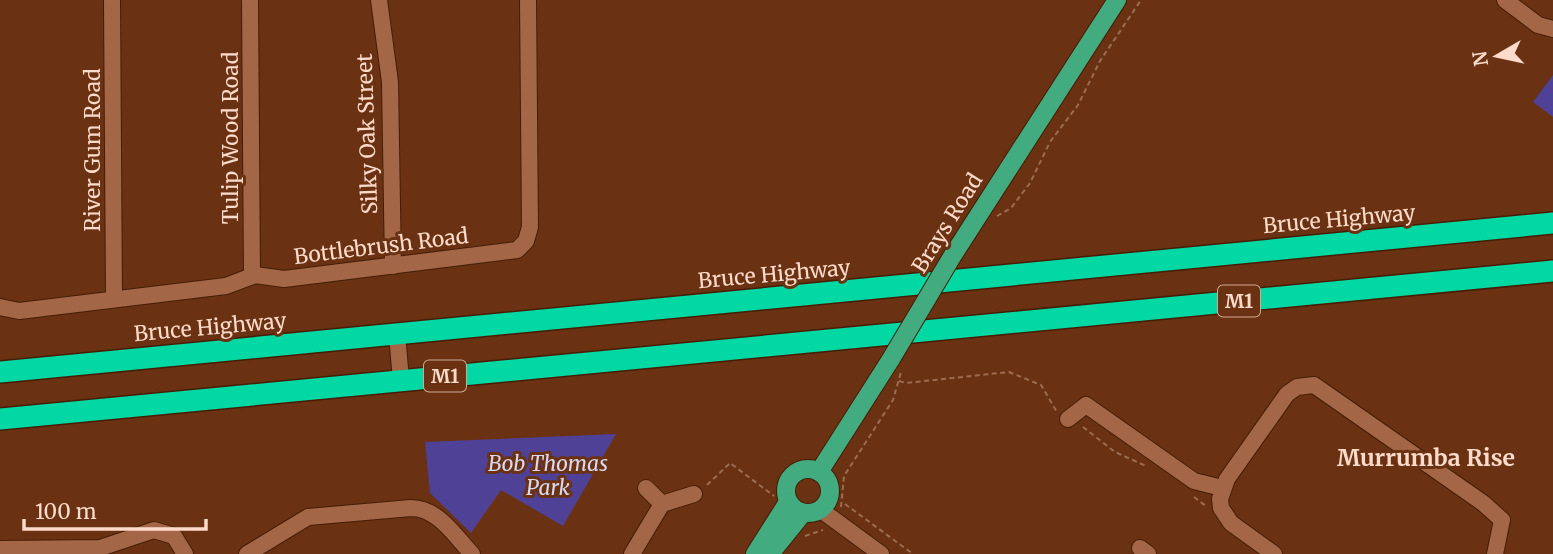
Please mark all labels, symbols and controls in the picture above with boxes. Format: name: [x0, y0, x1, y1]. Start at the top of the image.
north arrow: [1462, 21, 1532, 91]
text: N: [1467, 49, 1493, 68]
street label: Tulip Wood Road: [217, 51, 244, 224]
street label: Silky Oak Street: [351, 53, 383, 215]
street label: River Gum Road: [79, 68, 106, 232]
street label: Brays Road: [906, 168, 988, 278]
street label: Bruce Highway: [1262, 199, 1417, 239]
street label: Bottlebrush Road: [292, 222, 470, 270]
street label: Bruce Highway: [697, 254, 852, 294]
road number: M1: [1218, 286, 1260, 316]
street label: Bruce Highway: [133, 307, 288, 347]
road number: M1: [424, 360, 466, 392]
district label: Murrumba Rise: [1337, 443, 1515, 472]
park label: Bob Thomas Park: [488, 450, 608, 501]
scale bar: [24, 488, 206, 532]
text: 100 m: [35, 498, 97, 525]

